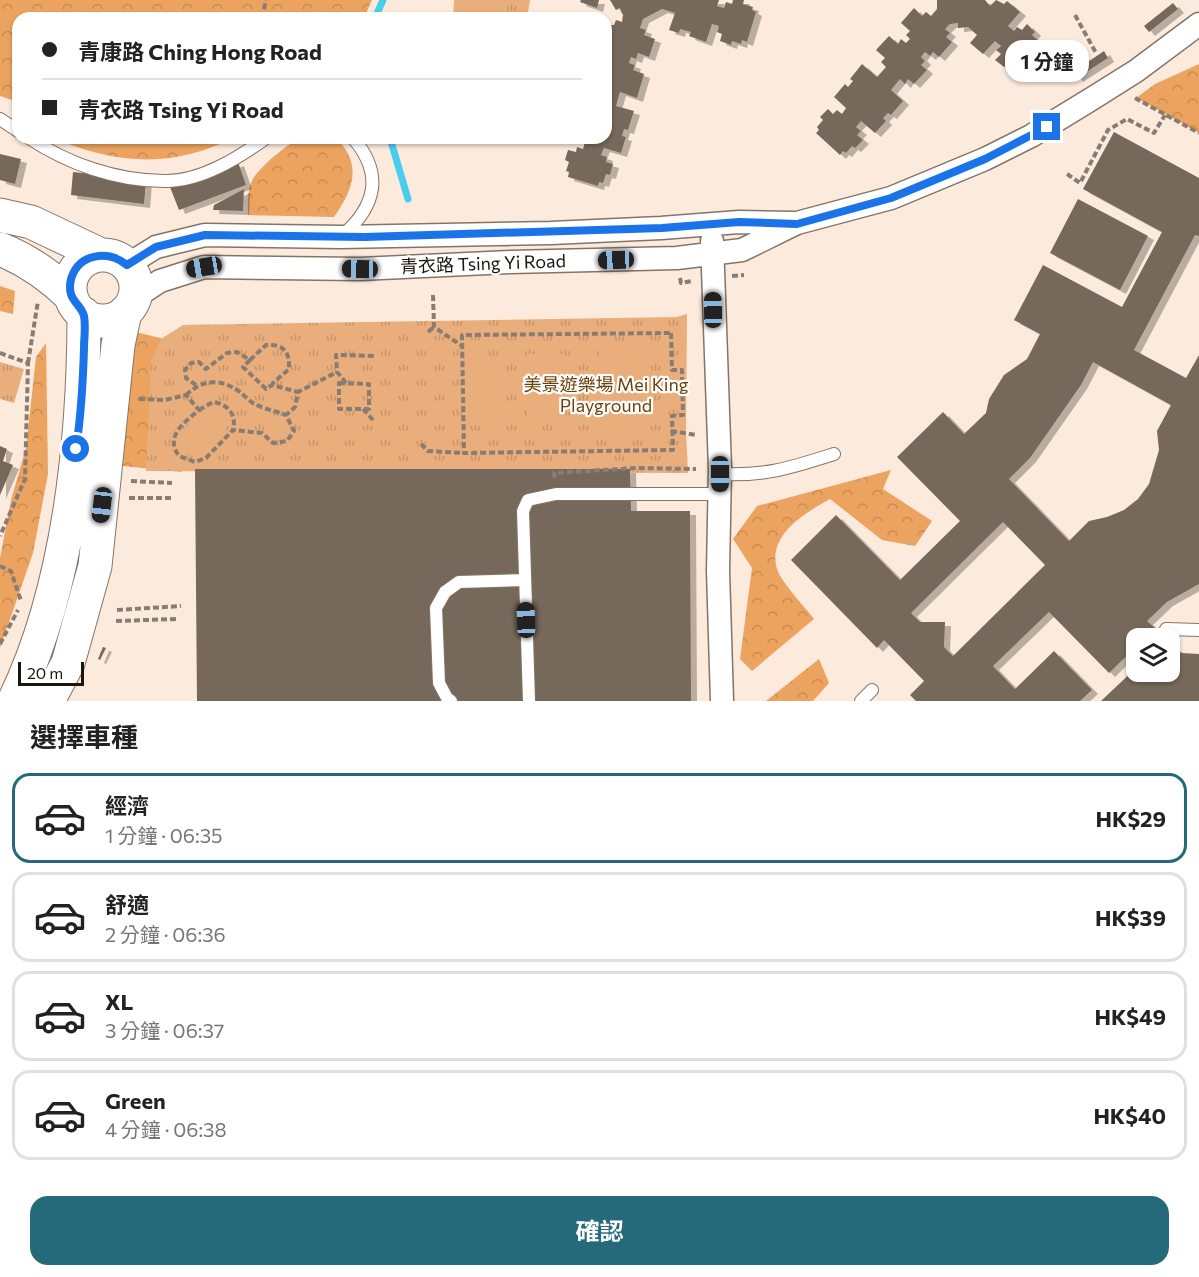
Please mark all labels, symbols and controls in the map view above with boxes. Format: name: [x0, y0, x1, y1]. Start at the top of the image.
text: 青康路 Ching Hong Road: [78, 38, 322, 65]
callout: 1 分鐘: [1005, 40, 1089, 82]
text: 1 分鐘: [1021, 49, 1073, 73]
text: 青衣路 Tsing Yi Road: [78, 96, 284, 123]
route end: [1033, 113, 1060, 140]
street label: 青衣路 Tsing Yi Road: [400, 249, 566, 277]
car: [598, 250, 634, 270]
car: [185, 255, 223, 279]
car: [342, 260, 378, 278]
car: [704, 292, 722, 328]
park label: 美景遊樂場 Mei King Playground: [524, 373, 689, 416]
route start: [62, 435, 89, 462]
car: [711, 456, 729, 492]
car: [91, 486, 113, 524]
car: [516, 602, 536, 638]
map controls: [1126, 628, 1180, 682]
button: layers: [1126, 628, 1180, 682]
scale bar: [18, 659, 84, 686]
text: 20 m: [27, 663, 63, 682]
text: 選擇車種: [30, 720, 138, 753]
icon: car: [33, 791, 87, 845]
text: 經濟: [105, 792, 149, 819]
text: HK$29: [1096, 805, 1166, 832]
text: 1 分鐘 · 06:35: [105, 823, 223, 847]
icon: car: [33, 890, 87, 944]
text: 舒適: [105, 891, 149, 918]
text: HK$39: [1095, 904, 1166, 931]
text: 2 分鐘 · 06:36: [105, 922, 226, 946]
text: XL: [105, 988, 133, 1015]
icon: car: [33, 989, 87, 1043]
text: HK$49: [1094, 1003, 1166, 1030]
text: 3 分鐘 · 06:37: [105, 1018, 224, 1042]
text: Green: [105, 1087, 166, 1114]
icon: car: [33, 1088, 87, 1142]
text: HK$40: [1093, 1102, 1166, 1129]
text: 4 分鐘 · 06:38: [105, 1117, 227, 1141]
button: 確認: [30, 1196, 1169, 1265]

